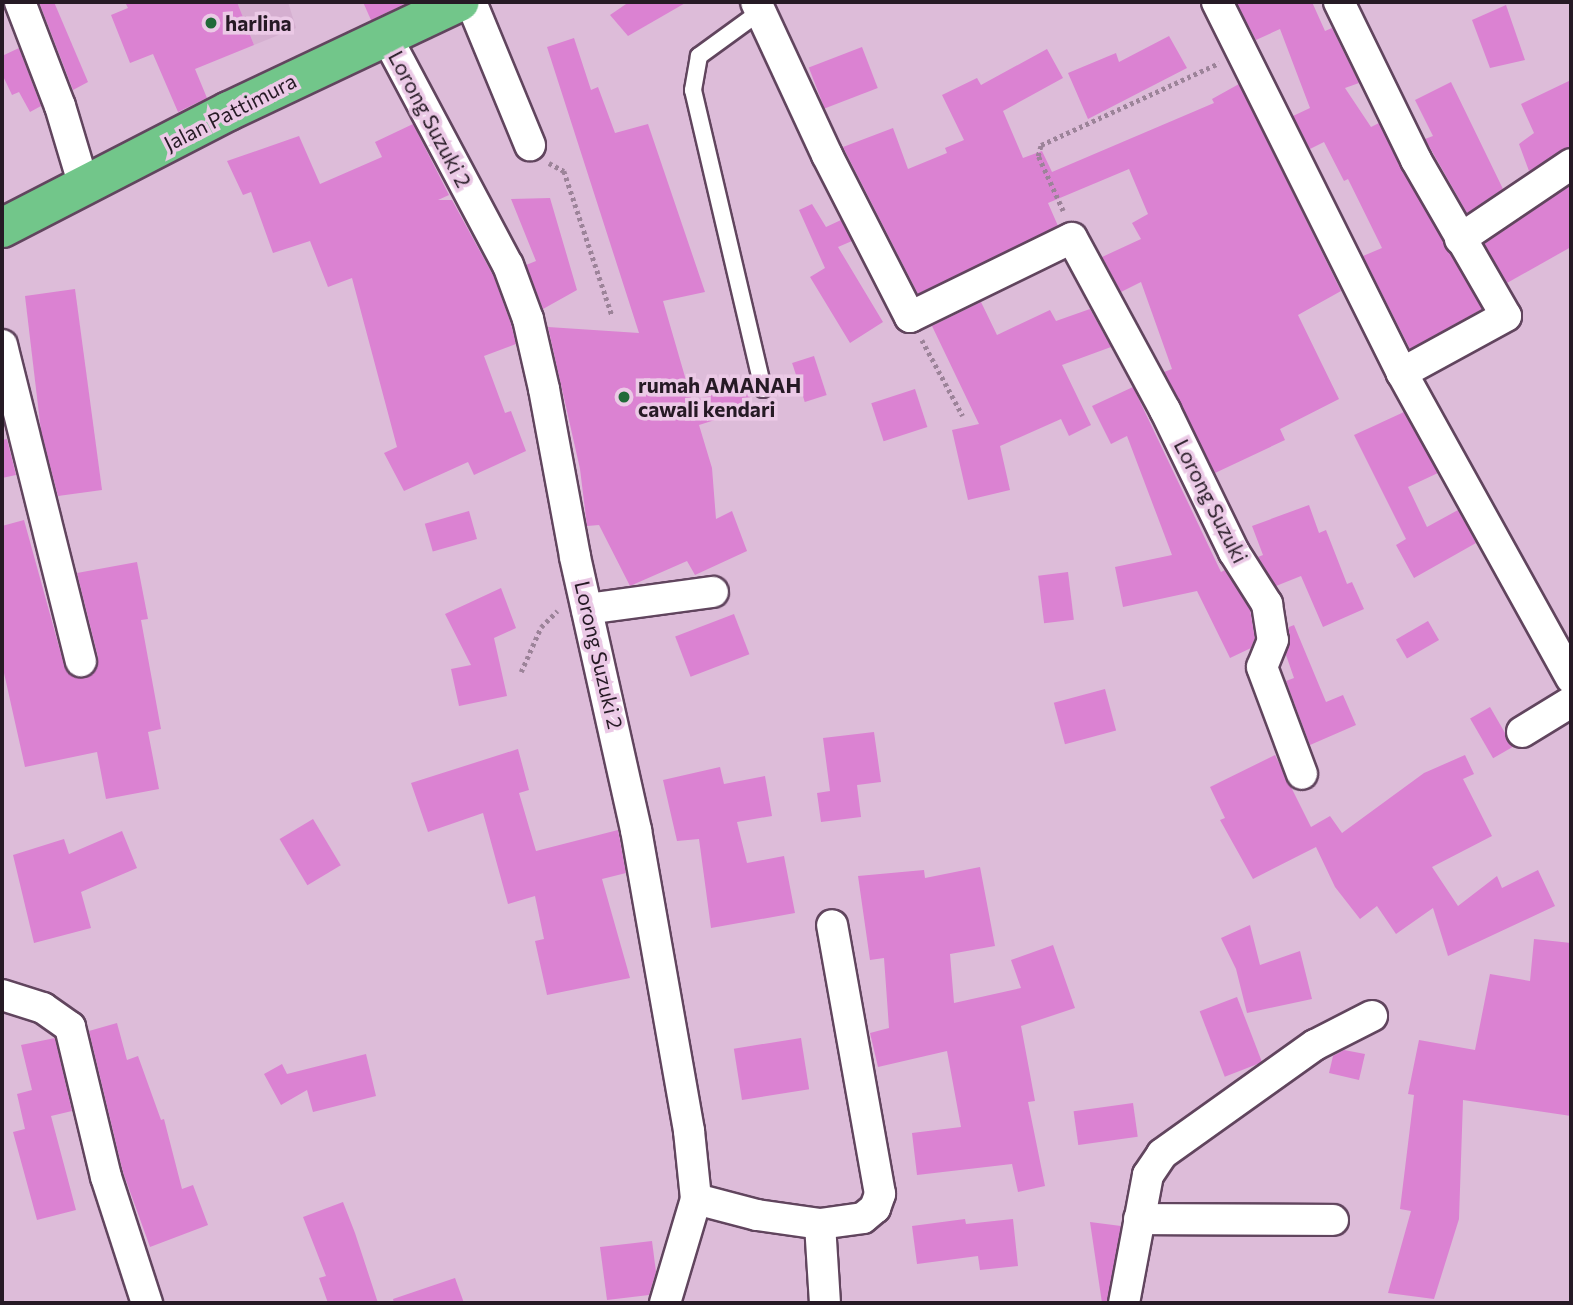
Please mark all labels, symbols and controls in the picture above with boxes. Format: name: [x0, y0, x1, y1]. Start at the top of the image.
place label: harlina: [225, 10, 292, 36]
marker: harlina: [203, 15, 219, 31]
street label: Lorong Suzuki 2: [383, 46, 477, 192]
street label: Jalan Pattimura: [159, 68, 301, 156]
place label: rumah AMANAH cawali kendari: [638, 372, 801, 422]
marker: rumah AMANAH cawali kendari: [616, 389, 632, 405]
street label: Lorong Suzuki: [1169, 435, 1253, 567]
street label: Lorong Suzuki 2: [570, 578, 628, 732]

